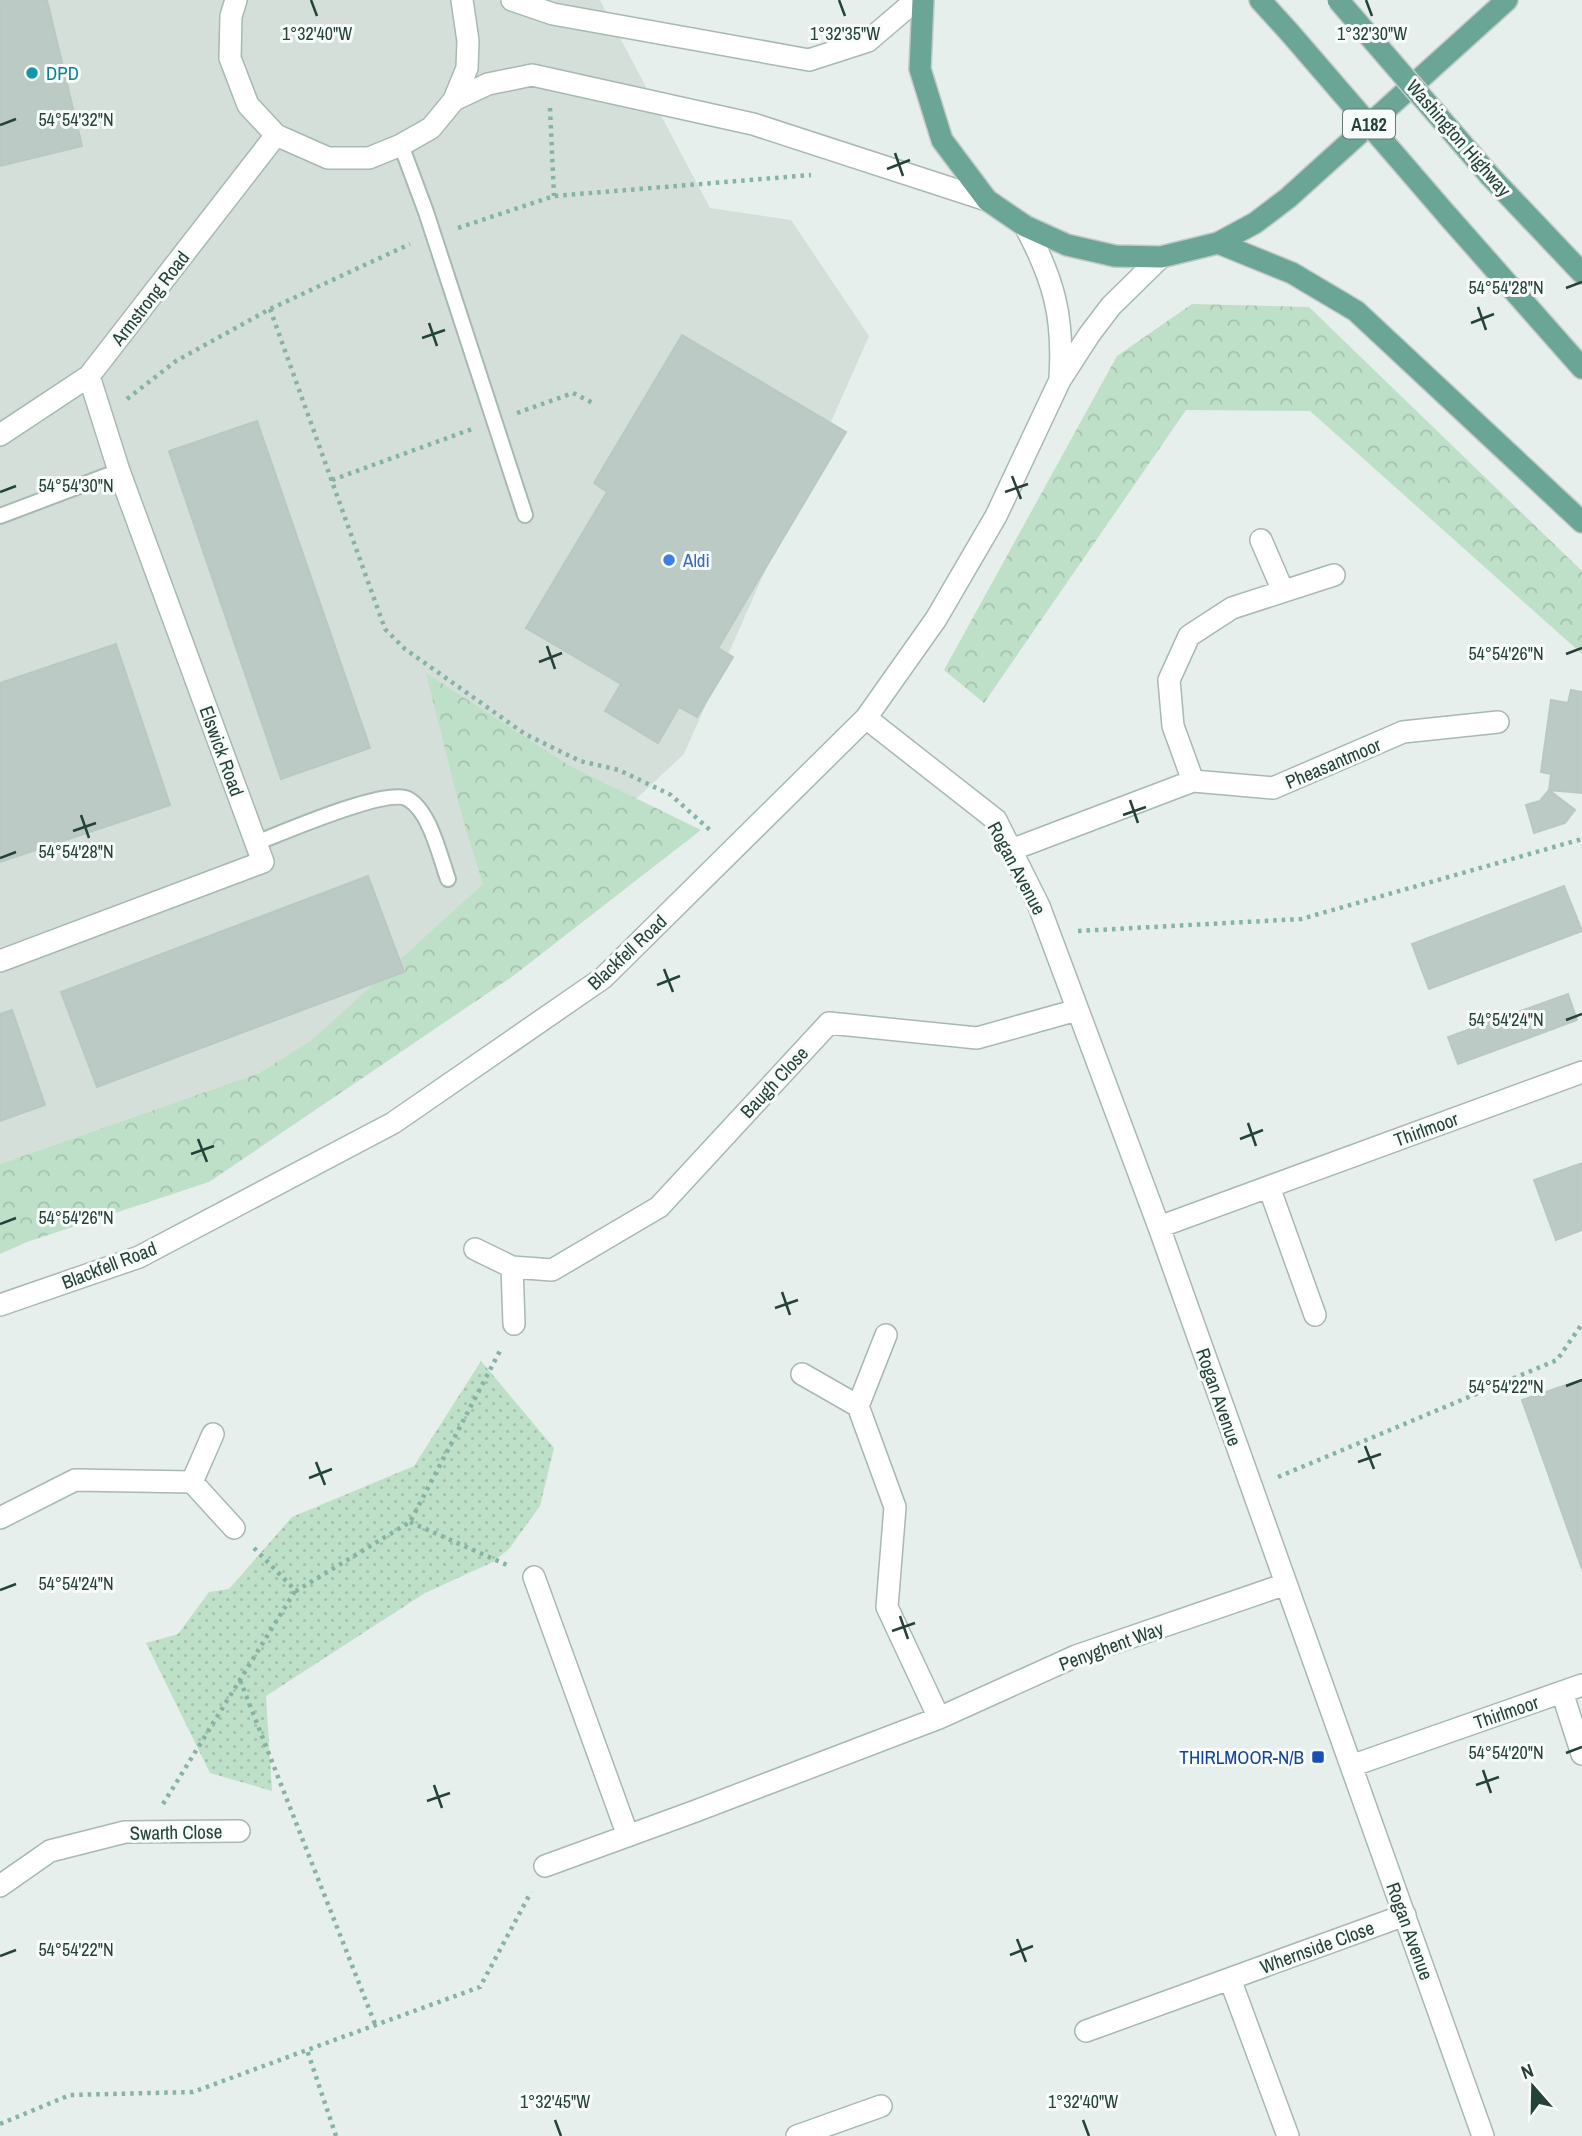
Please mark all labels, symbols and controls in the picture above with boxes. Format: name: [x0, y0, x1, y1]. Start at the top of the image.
text: 1°32'40"W: [282, 21, 352, 46]
text: 1°32'35"W: [810, 21, 880, 46]
text: 1°32'30"W: [1337, 21, 1407, 46]
place label: DPD: [46, 60, 79, 86]
marker: DPD: [24, 65, 40, 81]
street label: Washington Highway: [1401, 74, 1517, 202]
text: 54°54'32"N: [38, 107, 114, 132]
road number: A182: [1343, 110, 1395, 139]
street label: Armstrong Road: [104, 245, 195, 351]
text: 54°54'28"N: [1468, 275, 1544, 300]
text: 54°54'30"N: [38, 473, 114, 498]
place label: Aldi: [682, 547, 710, 573]
marker: Aldi: [661, 552, 677, 568]
text: 54°54'26"N: [1468, 641, 1544, 666]
street label: Elswick Road: [194, 702, 250, 800]
street label: Pheasantmoor: [1281, 731, 1385, 795]
street label: Rogan Avenue: [982, 817, 1052, 919]
text: 54°54'28"N: [38, 839, 114, 864]
street label: Blackfell Road: [582, 909, 672, 995]
text: 54°54'24"N: [1468, 1007, 1544, 1032]
street label: Baugh Close: [734, 1041, 814, 1123]
street label: Thirlmoor: [1390, 1105, 1463, 1153]
text: 54°54'26"N: [38, 1205, 114, 1230]
street label: Blackfell Road: [58, 1235, 160, 1295]
street label: Rogan Avenue: [1190, 1345, 1248, 1449]
text: 54°54'22"N: [1468, 1374, 1544, 1399]
text: 54°54'24"N: [38, 1571, 114, 1596]
street label: Penyghent Way: [1055, 1615, 1167, 1677]
street label: Thirlmoor: [1470, 1689, 1543, 1735]
text: 54°54'20"N: [1468, 1740, 1544, 1765]
place label: THIRLMOOR-N/B: [1179, 1744, 1304, 1770]
marker: THIRLMOOR-N/B: [1310, 1749, 1326, 1765]
street label: Swarth Close: [129, 1818, 223, 1846]
street label: Rogan Avenue: [1380, 1879, 1440, 1983]
street label: Whernside Close: [1256, 1914, 1378, 1980]
text: 54°54'22"N: [38, 1937, 114, 1962]
north arrow: [1498, 2052, 1568, 2122]
text: N: [1517, 2057, 1537, 2085]
text: 1°32'45"W: [520, 2089, 590, 2114]
text: 1°32'40"W: [1048, 2089, 1118, 2114]

